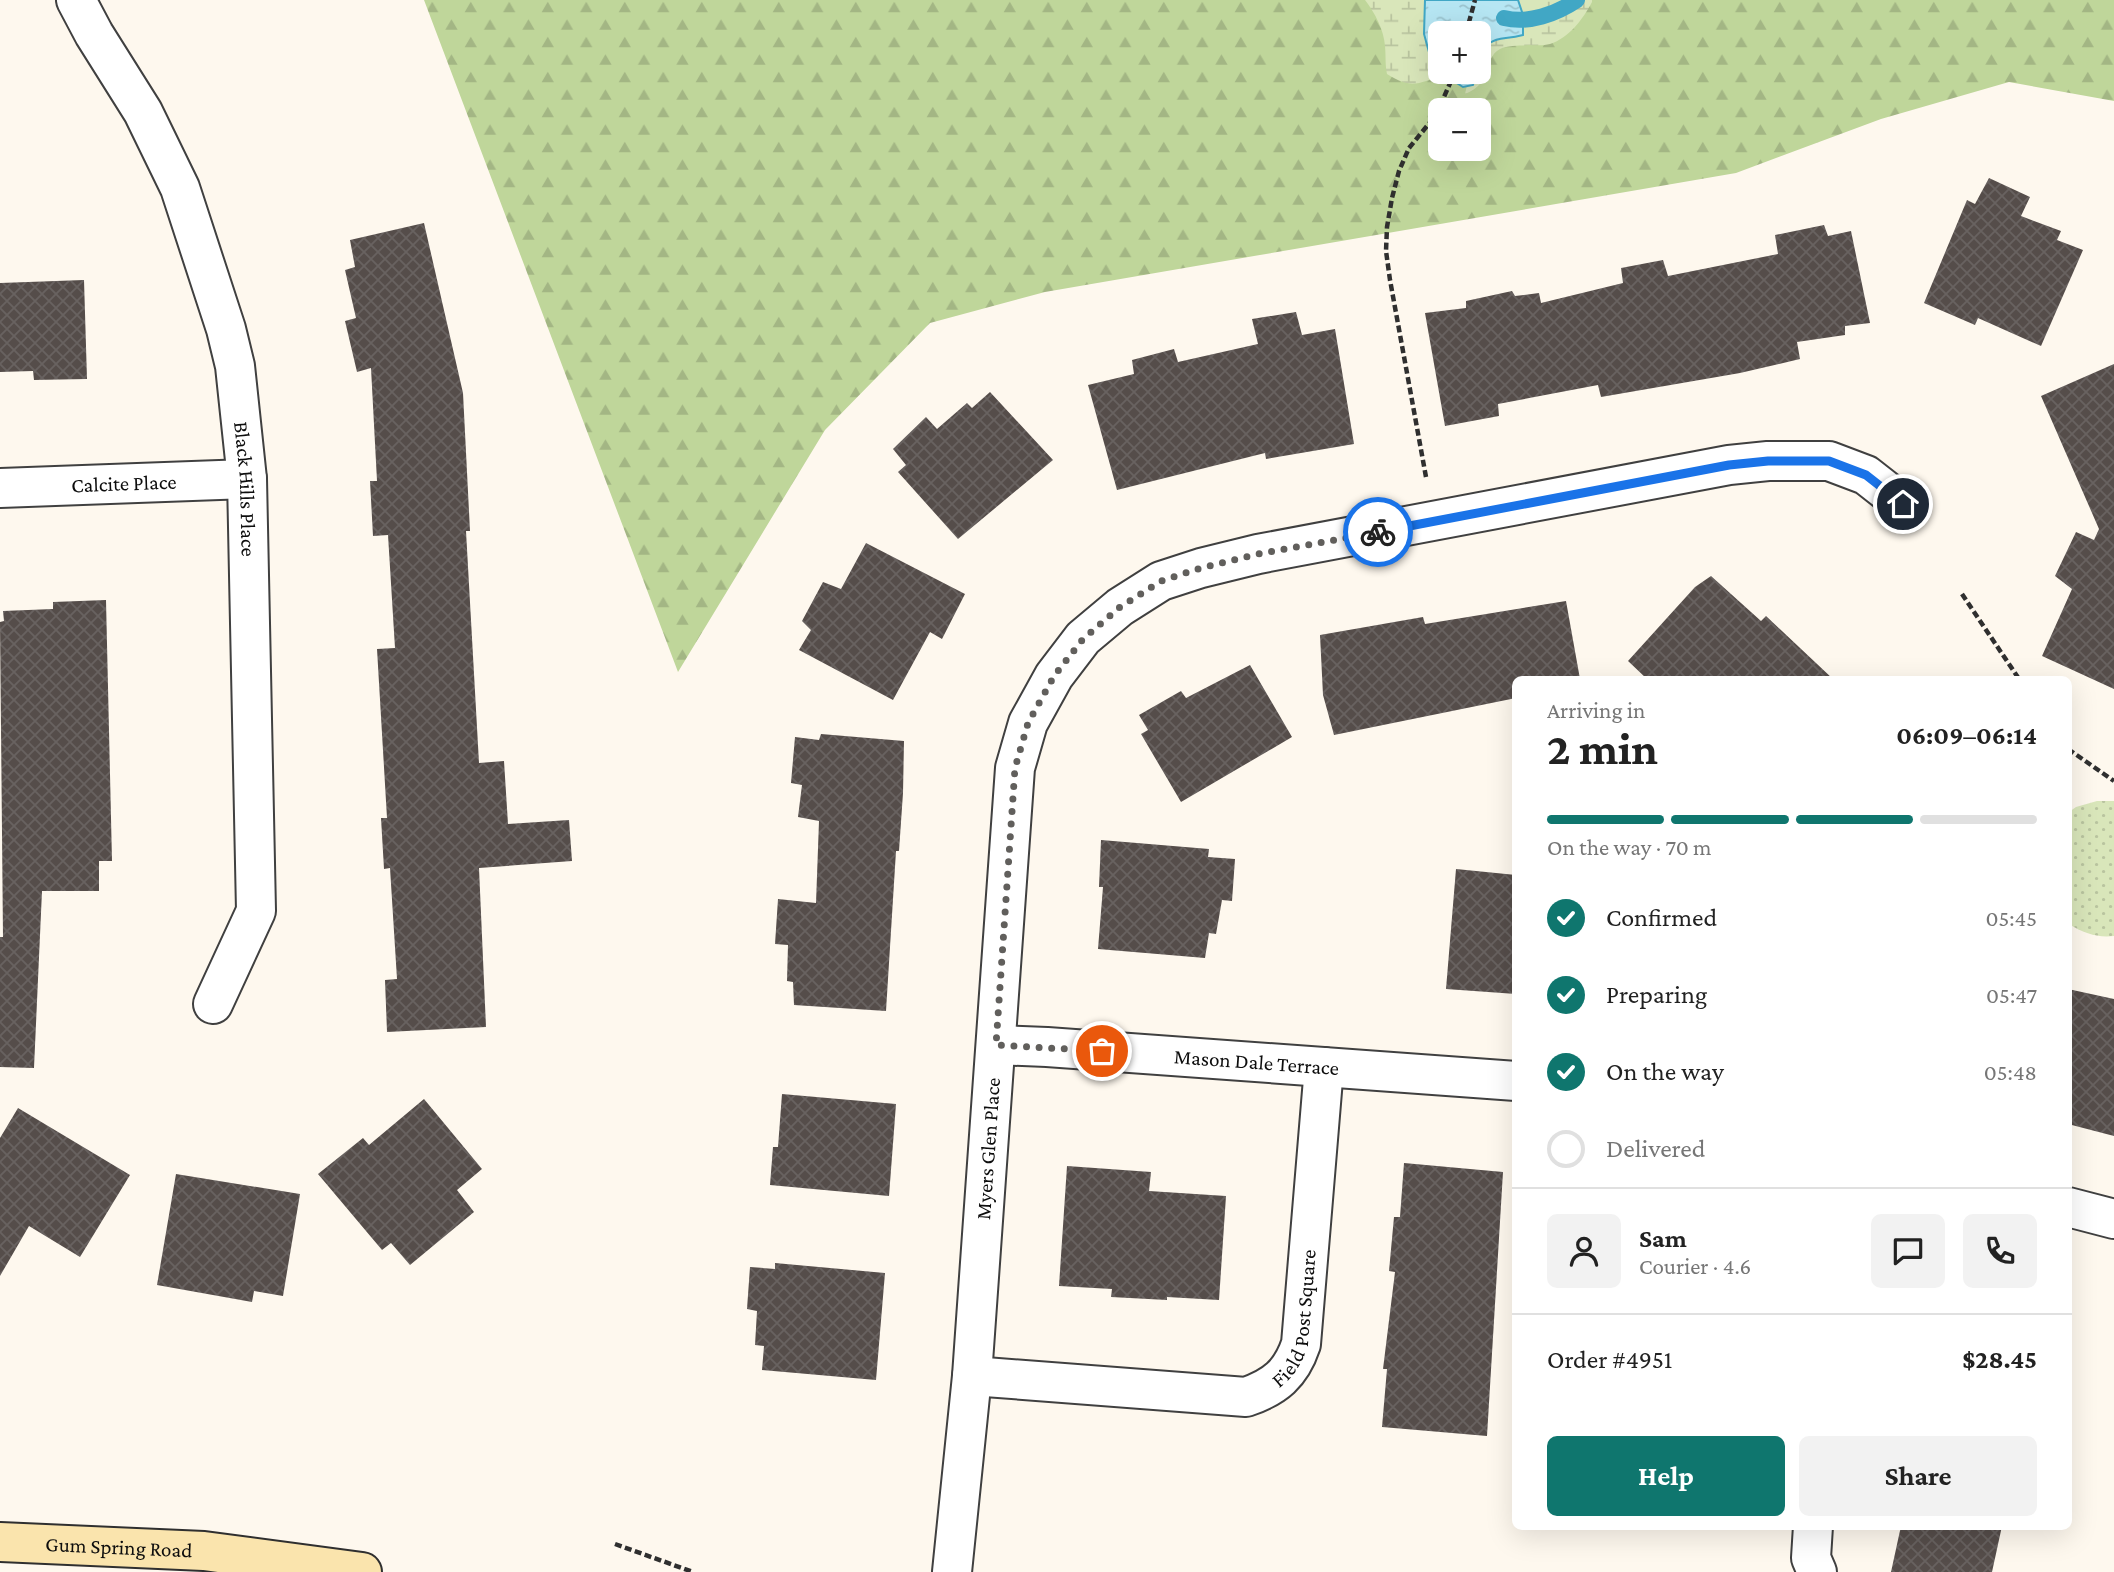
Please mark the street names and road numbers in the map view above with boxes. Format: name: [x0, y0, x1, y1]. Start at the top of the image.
street label: Black Hills Place: [229, 420, 261, 557]
street label: Calcite Place: [71, 470, 177, 497]
street label: Mason Dale Terrace: [1173, 1044, 1340, 1080]
street label: Myers Glen Place: [971, 1077, 1005, 1221]
street label: Field Post Square: [1267, 1248, 1321, 1392]
street label: Gum Spring Road: [45, 1532, 193, 1562]

